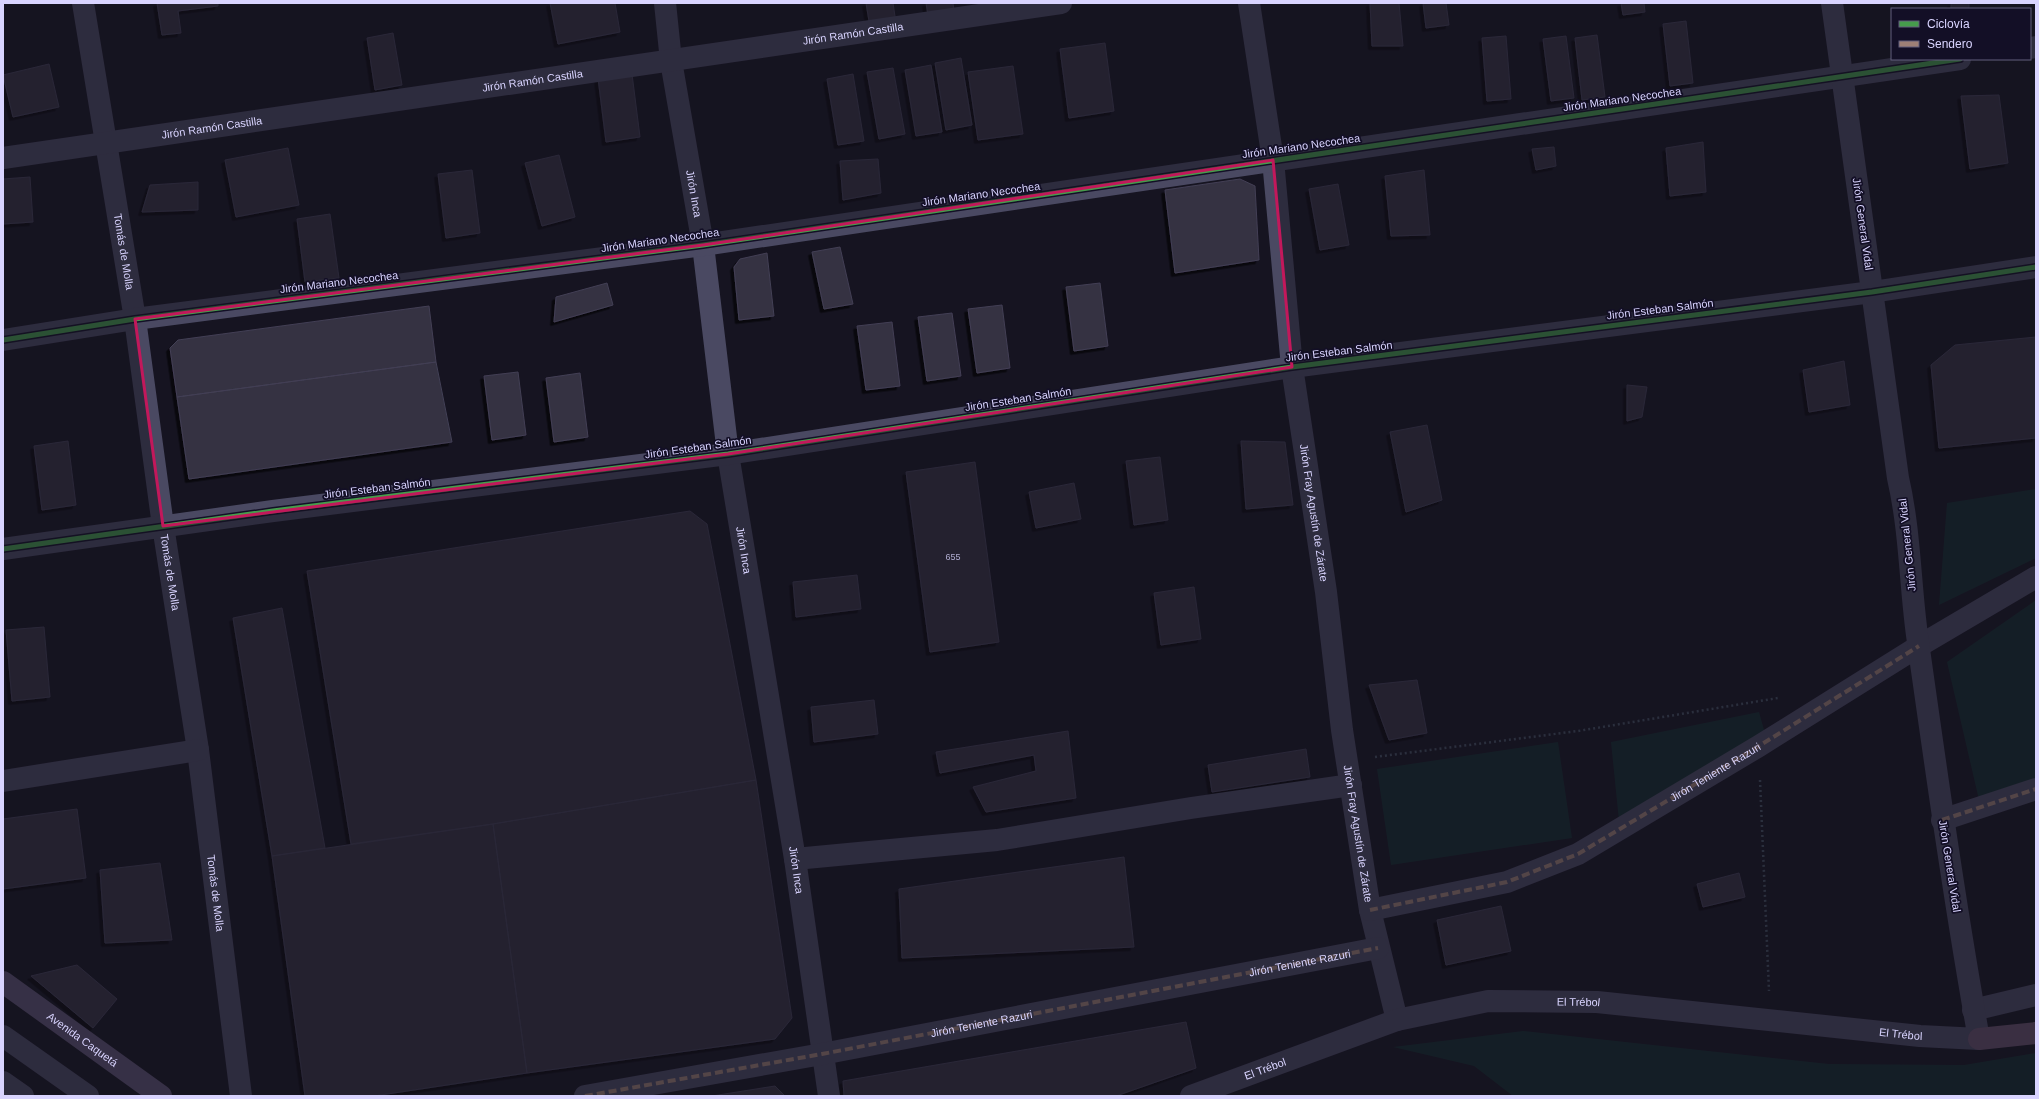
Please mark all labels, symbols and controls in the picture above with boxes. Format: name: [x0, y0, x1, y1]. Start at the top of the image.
legend: [1891, 8, 2031, 60]
text: Ciclovía: [1927, 17, 1970, 31]
street label: Jirón Ramón Castilla: [802, 20, 905, 47]
text: Sendero: [1927, 37, 1973, 51]
street label: Jirón Ramón Castilla: [481, 67, 584, 94]
street label: Jirón Mariano Necochea: [1562, 85, 1683, 113]
street label: Jirón Ramón Castilla: [161, 114, 264, 141]
street label: Jirón Mariano Necochea: [1241, 132, 1362, 160]
street label: Jirón Inca: [684, 169, 704, 219]
street label: Jirón General Vidal: [1851, 177, 1875, 271]
street label: Jirón Mariano Necochea: [921, 180, 1042, 208]
street label: Tomás de Molla: [112, 213, 136, 292]
street label: Jirón Mariano Necochea: [600, 226, 721, 254]
street label: Jirón Mariano Necochea: [279, 269, 400, 295]
street label: Jirón Esteban Salmón: [1606, 296, 1714, 322]
street label: Jirón Esteban Salmón: [1285, 338, 1393, 364]
street label: Jirón Esteban Salmón: [964, 385, 1072, 413]
street label: Jirón Esteban Salmón: [644, 434, 752, 460]
street label: Jirón Fray Agustín de Zárate: [1298, 443, 1330, 582]
street label: Jirón Esteban Salmón: [323, 475, 431, 501]
street label: Jirón General Vidal: [1896, 498, 1918, 592]
street label: Jirón Inca: [734, 526, 754, 576]
street label: Tomás de Molla: [158, 533, 182, 612]
house number: 655: [945, 552, 961, 562]
street label: Jirón Teniente Razuri: [1668, 740, 1763, 804]
street label: Jirón Fray Agustín de Zárate: [1342, 764, 1375, 903]
street label: Jirón General Vidal: [1937, 819, 1963, 913]
street label: Jirón Inca: [787, 845, 806, 895]
street label: Tomás de Molla: [205, 854, 227, 933]
street label: Jirón Teniente Razuri: [1248, 947, 1352, 978]
street label: El Trébol: [1557, 996, 1601, 1008]
street label: Jirón Teniente Razuri: [930, 1008, 1033, 1039]
street label: Avenida Caquetá: [45, 1010, 121, 1069]
street label: El Trébol: [1879, 1026, 1923, 1042]
street label: El Trébol: [1243, 1056, 1288, 1082]

